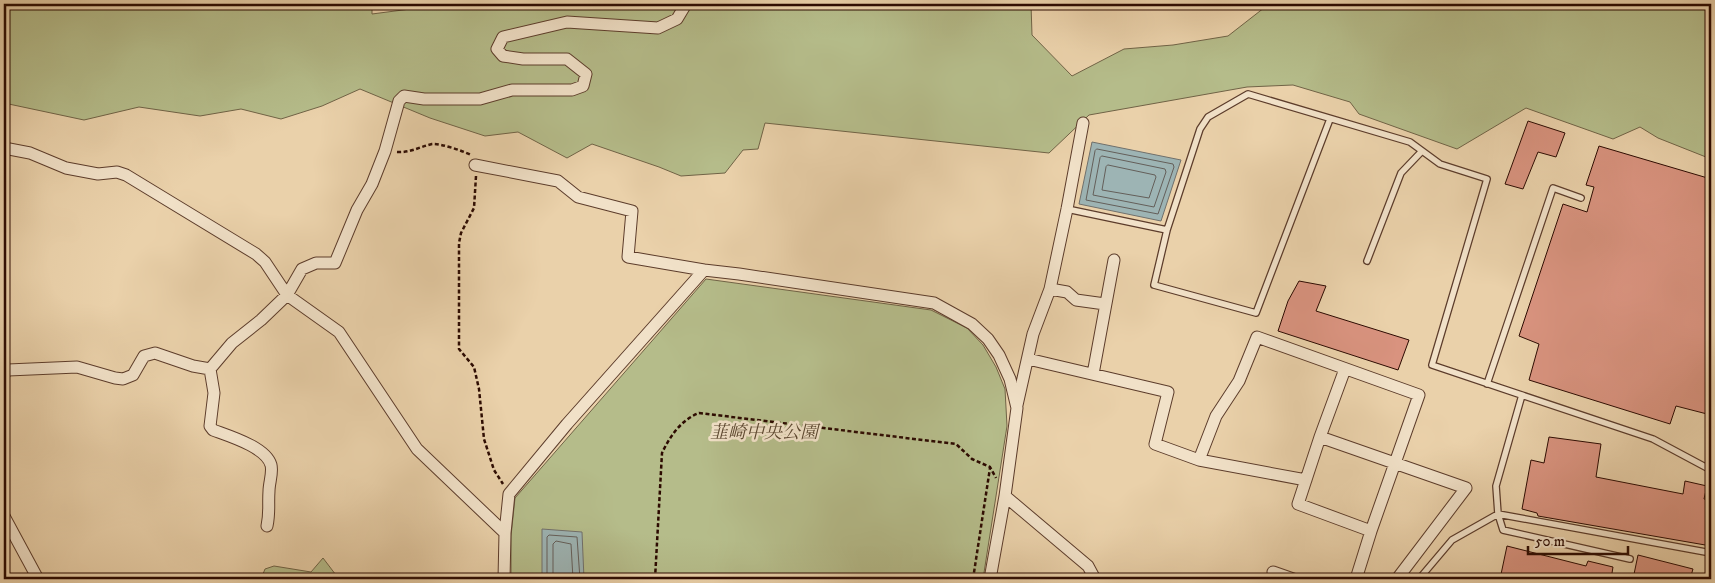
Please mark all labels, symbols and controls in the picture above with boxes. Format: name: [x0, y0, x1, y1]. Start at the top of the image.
park label: 韮崎中央公園: [710, 422, 821, 444]
scale bar: [1528, 523, 1628, 555]
text: 50 m: [1535, 532, 1565, 551]

